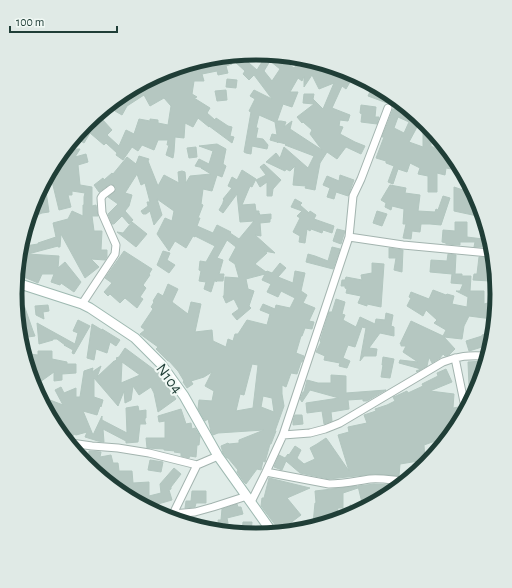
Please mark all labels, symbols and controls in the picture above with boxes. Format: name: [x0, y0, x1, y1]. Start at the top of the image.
scale bar: [10, 8, 117, 34]
text: 100 m: [16, 16, 44, 28]
street label: N104: [153, 361, 186, 397]

